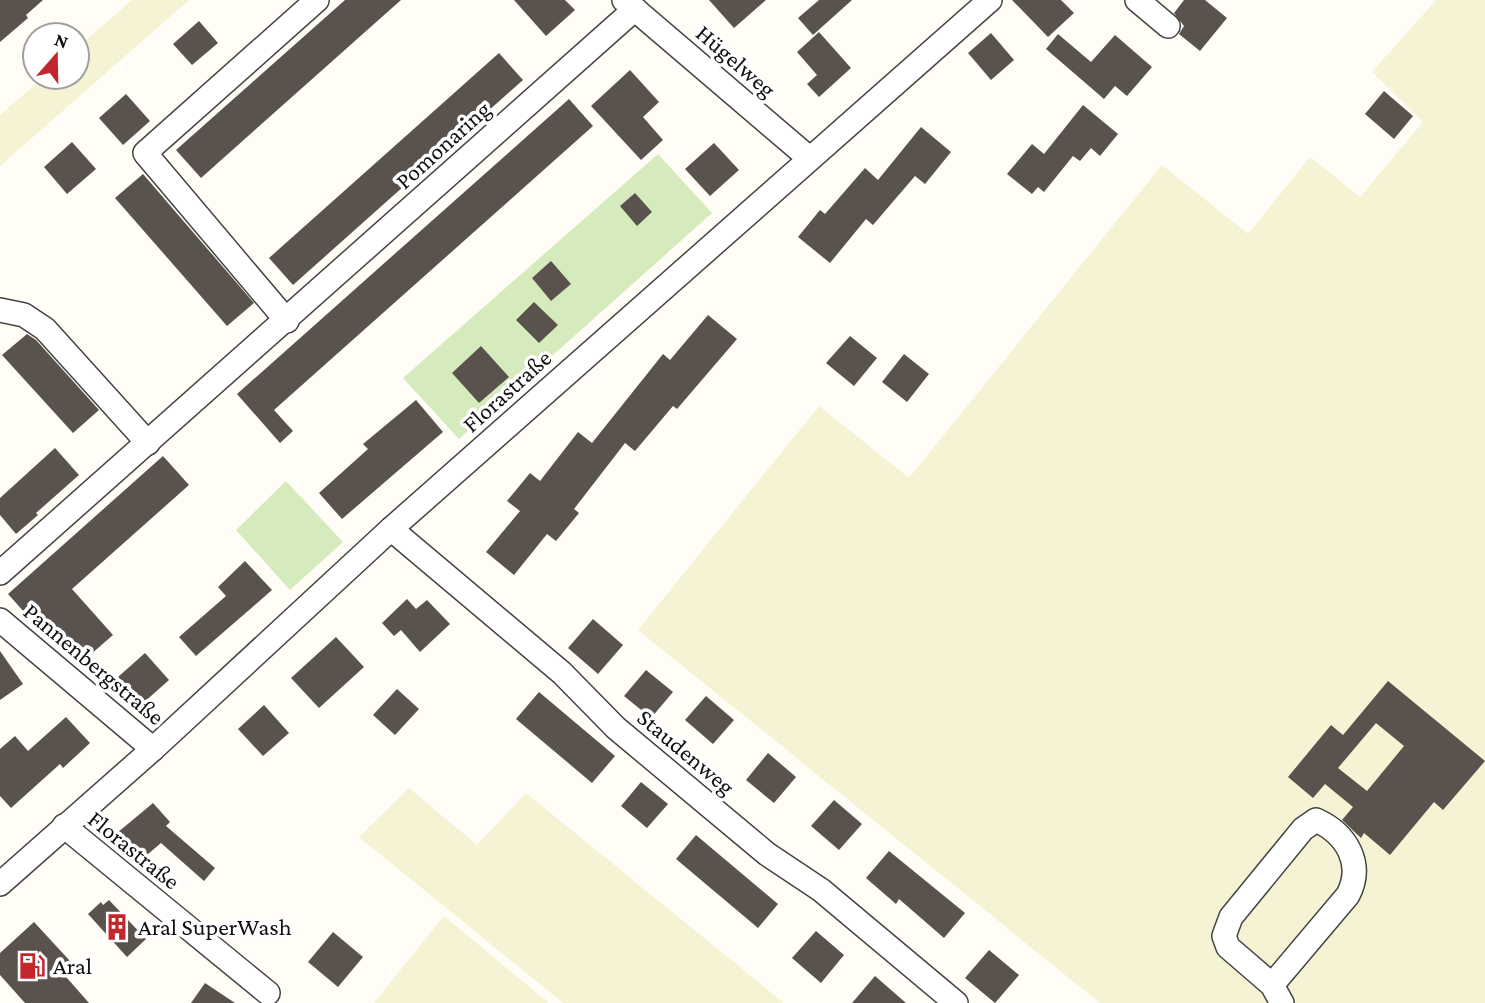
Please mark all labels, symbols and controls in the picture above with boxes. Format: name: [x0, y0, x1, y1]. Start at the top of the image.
street label: Hügelweg: [691, 19, 782, 103]
north arrow: [21, 21, 91, 91]
text: N: [52, 28, 71, 53]
street label: Pomonaring: [390, 95, 496, 194]
street label: Florastraße: [457, 344, 556, 437]
street label: Pannenbergstraße: [19, 597, 170, 730]
street label: Staudenweg: [632, 703, 741, 800]
street label: Florastraße: [83, 805, 185, 895]
building icon: Aral SuperWash: [102, 912, 132, 942]
place label: Aral SuperWash: [138, 913, 292, 940]
fuel station icon: Aral: [17, 951, 47, 981]
place label: Aral: [53, 952, 92, 979]

